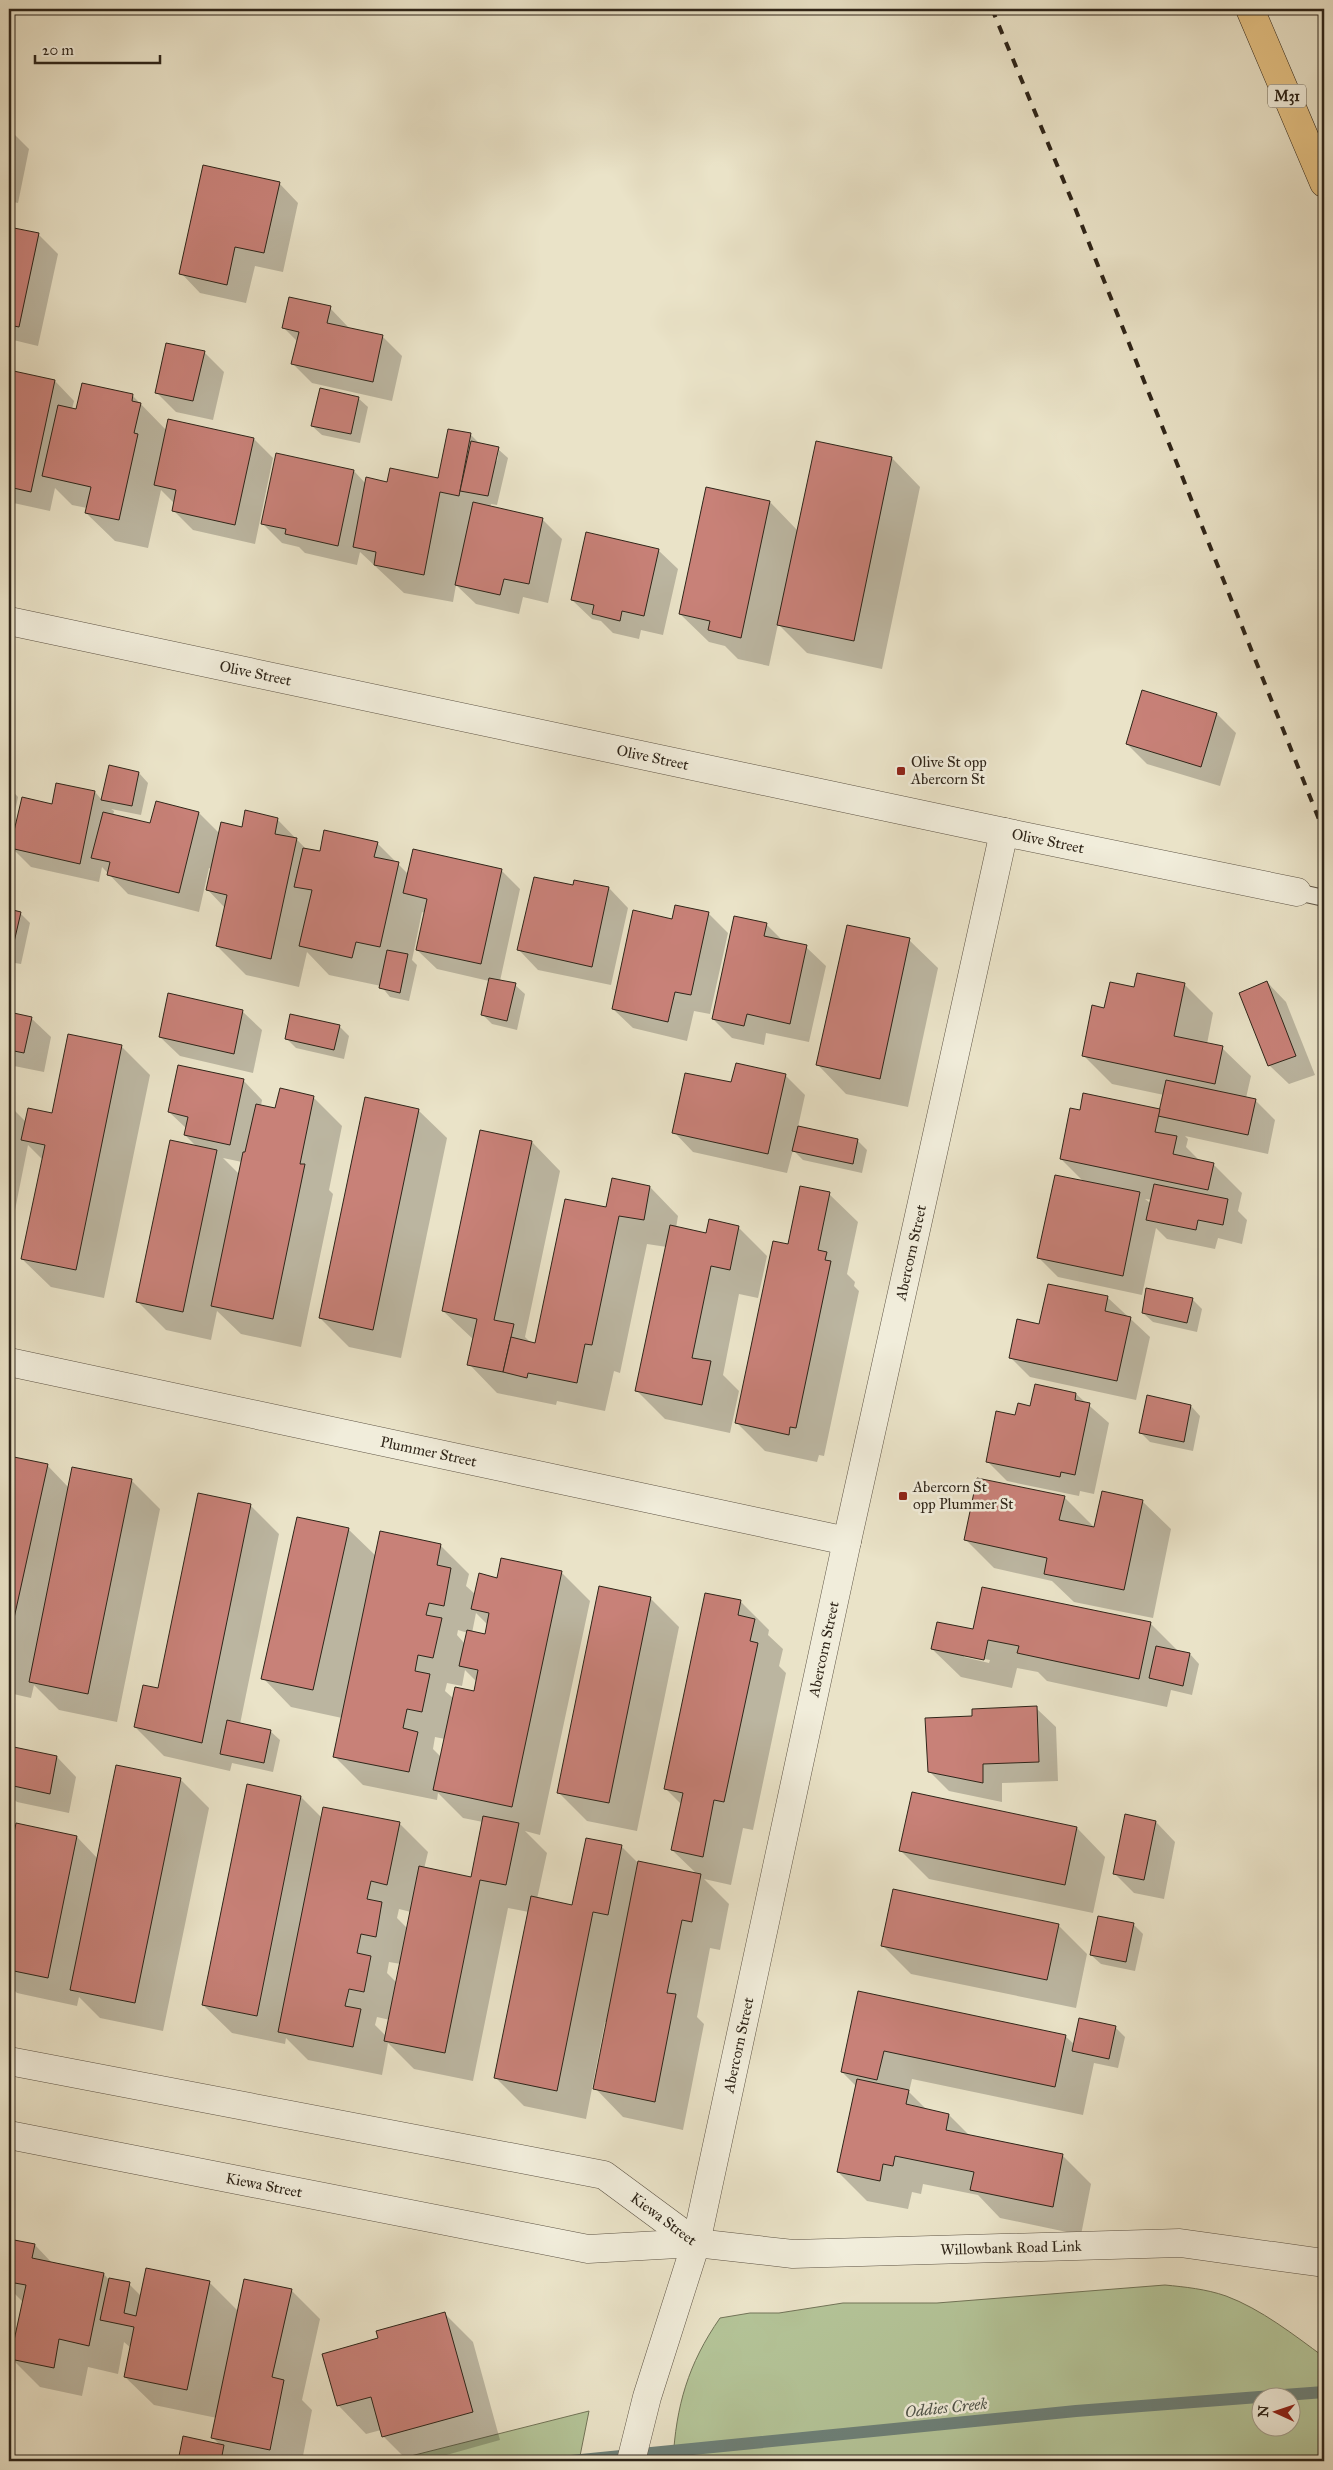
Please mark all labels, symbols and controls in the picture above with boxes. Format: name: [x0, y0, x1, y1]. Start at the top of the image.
scale bar: [35, 32, 160, 64]
text: 20 m: [42, 41, 74, 59]
road number: M31: [1268, 84, 1306, 108]
street label: Olive Street: [218, 657, 294, 690]
street label: Olive Street: [615, 741, 691, 774]
place label: Olive St opp Abercorn St: [910, 753, 987, 788]
marker: Olive St opp Abercorn St: [895, 765, 907, 777]
street label: Olive Street: [1010, 825, 1086, 857]
street label: Abercorn Street: [891, 1202, 930, 1303]
street label: Plummer Street: [379, 1433, 479, 1471]
place label: Abercorn St opp Plummer St: [912, 1478, 1014, 1513]
marker: Abercorn St opp Plummer St: [897, 1490, 909, 1502]
street label: Abercorn Street: [804, 1599, 843, 1700]
street label: Abercorn Street: [719, 1995, 758, 2096]
street label: Kiewa Street: [224, 2169, 305, 2202]
street label: Kiewa Street: [627, 2189, 701, 2250]
street label: Willowbank Road Link: [940, 2237, 1082, 2259]
north arrow: [1250, 2388, 1300, 2438]
water label: Oddies Creek: [904, 2394, 988, 2421]
text: N: [1255, 2405, 1272, 2418]

